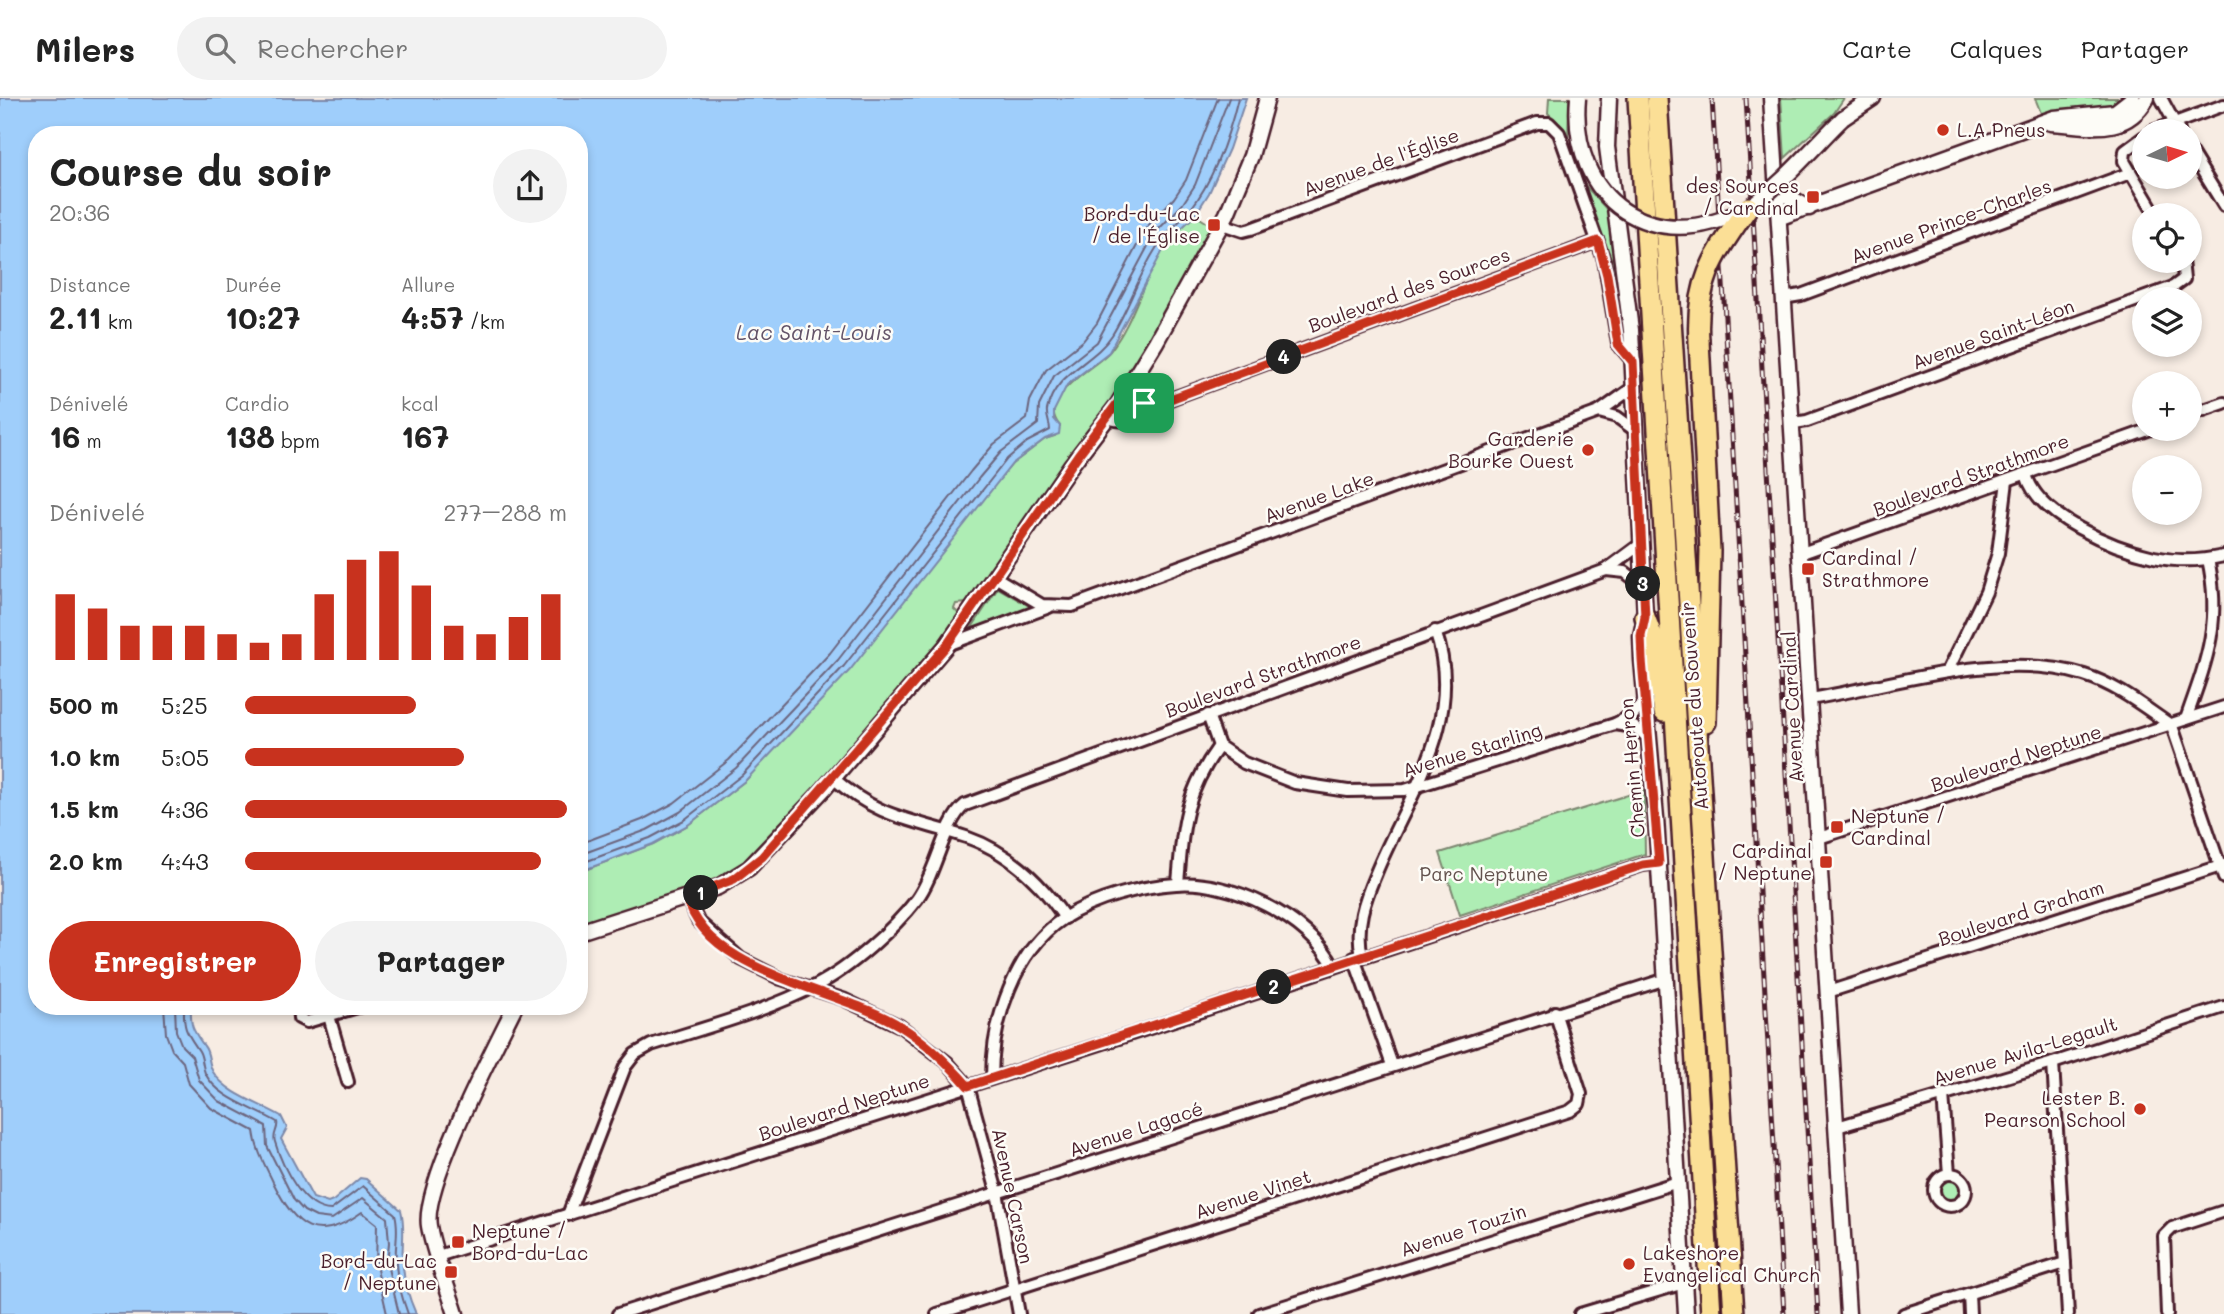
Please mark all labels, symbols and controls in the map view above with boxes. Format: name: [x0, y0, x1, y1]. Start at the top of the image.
search box: [177, 17, 667, 80]
text: Milers: [35, 27, 135, 70]
icon: search: [201, 29, 239, 67]
text: Rechercher: [257, 31, 408, 65]
text: Carte: [1842, 33, 1912, 64]
text: Calques: [1950, 33, 2043, 64]
text: Partager: [2081, 33, 2189, 64]
place label: L.A Pneus: [1957, 117, 2045, 142]
north arrow: [2132, 119, 2202, 189]
map controls: [2132, 119, 2202, 525]
street label: Avenue de l'Église: [1299, 122, 1462, 201]
marker: L.A Pneus: [1935, 122, 1951, 138]
text: Course du soir: [49, 146, 332, 196]
button: share: [493, 149, 567, 223]
place label: des Sources / Cardinal: [1686, 173, 1799, 220]
street label: Avenue Prince-Charles: [1847, 173, 2055, 268]
marker: des Sources / Cardinal: [1805, 189, 1821, 205]
text: 20:36: [49, 197, 111, 227]
place label: Bord-du-Lac / de l'Église: [1084, 201, 1200, 248]
button: locate: [2132, 203, 2202, 273]
marker: Bord-du-Lac / de l'Église: [1206, 217, 1222, 233]
street label: Boulevard des Sources: [1305, 241, 1513, 338]
text: Distance: [49, 272, 131, 297]
text: Durée: [225, 272, 282, 297]
text: Allure: [401, 272, 455, 297]
button: layers: [2132, 287, 2202, 357]
street label: Avenue Saint-Léon: [1908, 293, 2077, 374]
text: 2.11: [49, 297, 102, 337]
text: 10:27: [225, 297, 301, 337]
text: 4:57: [401, 297, 464, 337]
text: km: [102, 309, 133, 334]
text: /km: [464, 309, 505, 334]
water label: Lac Saint-Louis: [736, 318, 892, 345]
pin: 4: [1266, 340, 1302, 374]
text: 4: [1277, 344, 1290, 369]
button: +: [2132, 371, 2202, 441]
pin: [1114, 373, 1174, 433]
icon: arrive: [1125, 384, 1163, 422]
text: Dénivelé: [49, 391, 129, 416]
text: Cardio: [225, 391, 289, 416]
text: kcal: [401, 391, 439, 416]
text: 16: [49, 416, 80, 456]
text: 138: [225, 416, 275, 456]
text: 167: [401, 416, 449, 456]
place label: Garderie Bourke Ouest: [1448, 426, 1574, 473]
street label: Boulevard Strathmore: [1869, 427, 2072, 522]
text: m: [80, 428, 102, 453]
text: bpm: [275, 428, 320, 453]
marker: Garderie Bourke Ouest: [1580, 442, 1596, 458]
button: −: [2132, 455, 2202, 525]
street label: Avenue Lake: [1260, 465, 1377, 528]
text: Dénivelé: [49, 497, 145, 527]
text: 277–288 m: [443, 497, 567, 527]
place label: Cardinal / Strathmore: [1822, 545, 1929, 592]
marker: Cardinal / Strathmore: [1800, 561, 1816, 577]
pin: 3: [1626, 566, 1660, 602]
text: 3: [1637, 571, 1648, 596]
street label: Autoroute du Souvenir: [1674, 601, 1713, 811]
street label: Boulevard Strathmore: [1161, 628, 1364, 723]
street label: Avenue Cardinal: [1775, 631, 1808, 783]
text: 500 m: [49, 690, 119, 720]
text: 5:25: [161, 690, 208, 720]
street label: Chemin Herron: [1613, 697, 1650, 839]
street label: Avenue Starling: [1399, 716, 1545, 783]
street label: Boulevard Neptune: [1927, 718, 2104, 797]
text: 1.0 km: [49, 742, 120, 772]
text: 5:05: [161, 742, 209, 772]
text: 1.5 km: [49, 794, 119, 824]
text: 4:36: [161, 794, 209, 824]
place label: Neptune / Cardinal: [1851, 803, 1946, 850]
marker: Neptune / Cardinal: [1829, 819, 1845, 835]
place label: Cardinal / Neptune: [1717, 838, 1812, 885]
text: 2.0 km: [49, 846, 123, 876]
text: 4:43: [161, 846, 209, 876]
marker: Cardinal / Neptune: [1818, 854, 1834, 870]
park label: Parc Neptune: [1420, 861, 1548, 886]
street label: Boulevard Graham: [1935, 874, 2107, 951]
pin: 1: [684, 876, 718, 910]
text: 1: [696, 880, 705, 905]
button: Enregistrer: [49, 921, 301, 1001]
button: Partager: [315, 921, 567, 1001]
pin: 2: [1256, 970, 1292, 1004]
text: 2: [1268, 974, 1279, 999]
street label: Avenue Avila-Legault: [1930, 1011, 2120, 1090]
street label: Boulevard Neptune: [755, 1067, 932, 1146]
place label: Lester B. Pearson School: [1984, 1085, 2126, 1132]
street label: Avenue Lagacé: [1066, 1095, 1206, 1162]
marker: Lester B. Pearson School: [2132, 1101, 2148, 1117]
street label: Avenue Carson: [987, 1126, 1040, 1266]
street label: Avenue Vinet: [1192, 1163, 1314, 1224]
street label: Avenue Touzin: [1397, 1197, 1529, 1262]
place label: Neptune / Bord-du-Lac: [472, 1218, 588, 1265]
marker: Neptune / Bord-du-Lac: [450, 1234, 466, 1250]
place label: Lakeshore Evangelical Church: [1643, 1240, 1820, 1287]
place label: Bord-du-Lac / Neptune: [321, 1248, 437, 1295]
marker: Lakeshore Evangelical Church: [1621, 1256, 1637, 1272]
marker: Bord-du-Lac / Neptune: [443, 1264, 459, 1280]

